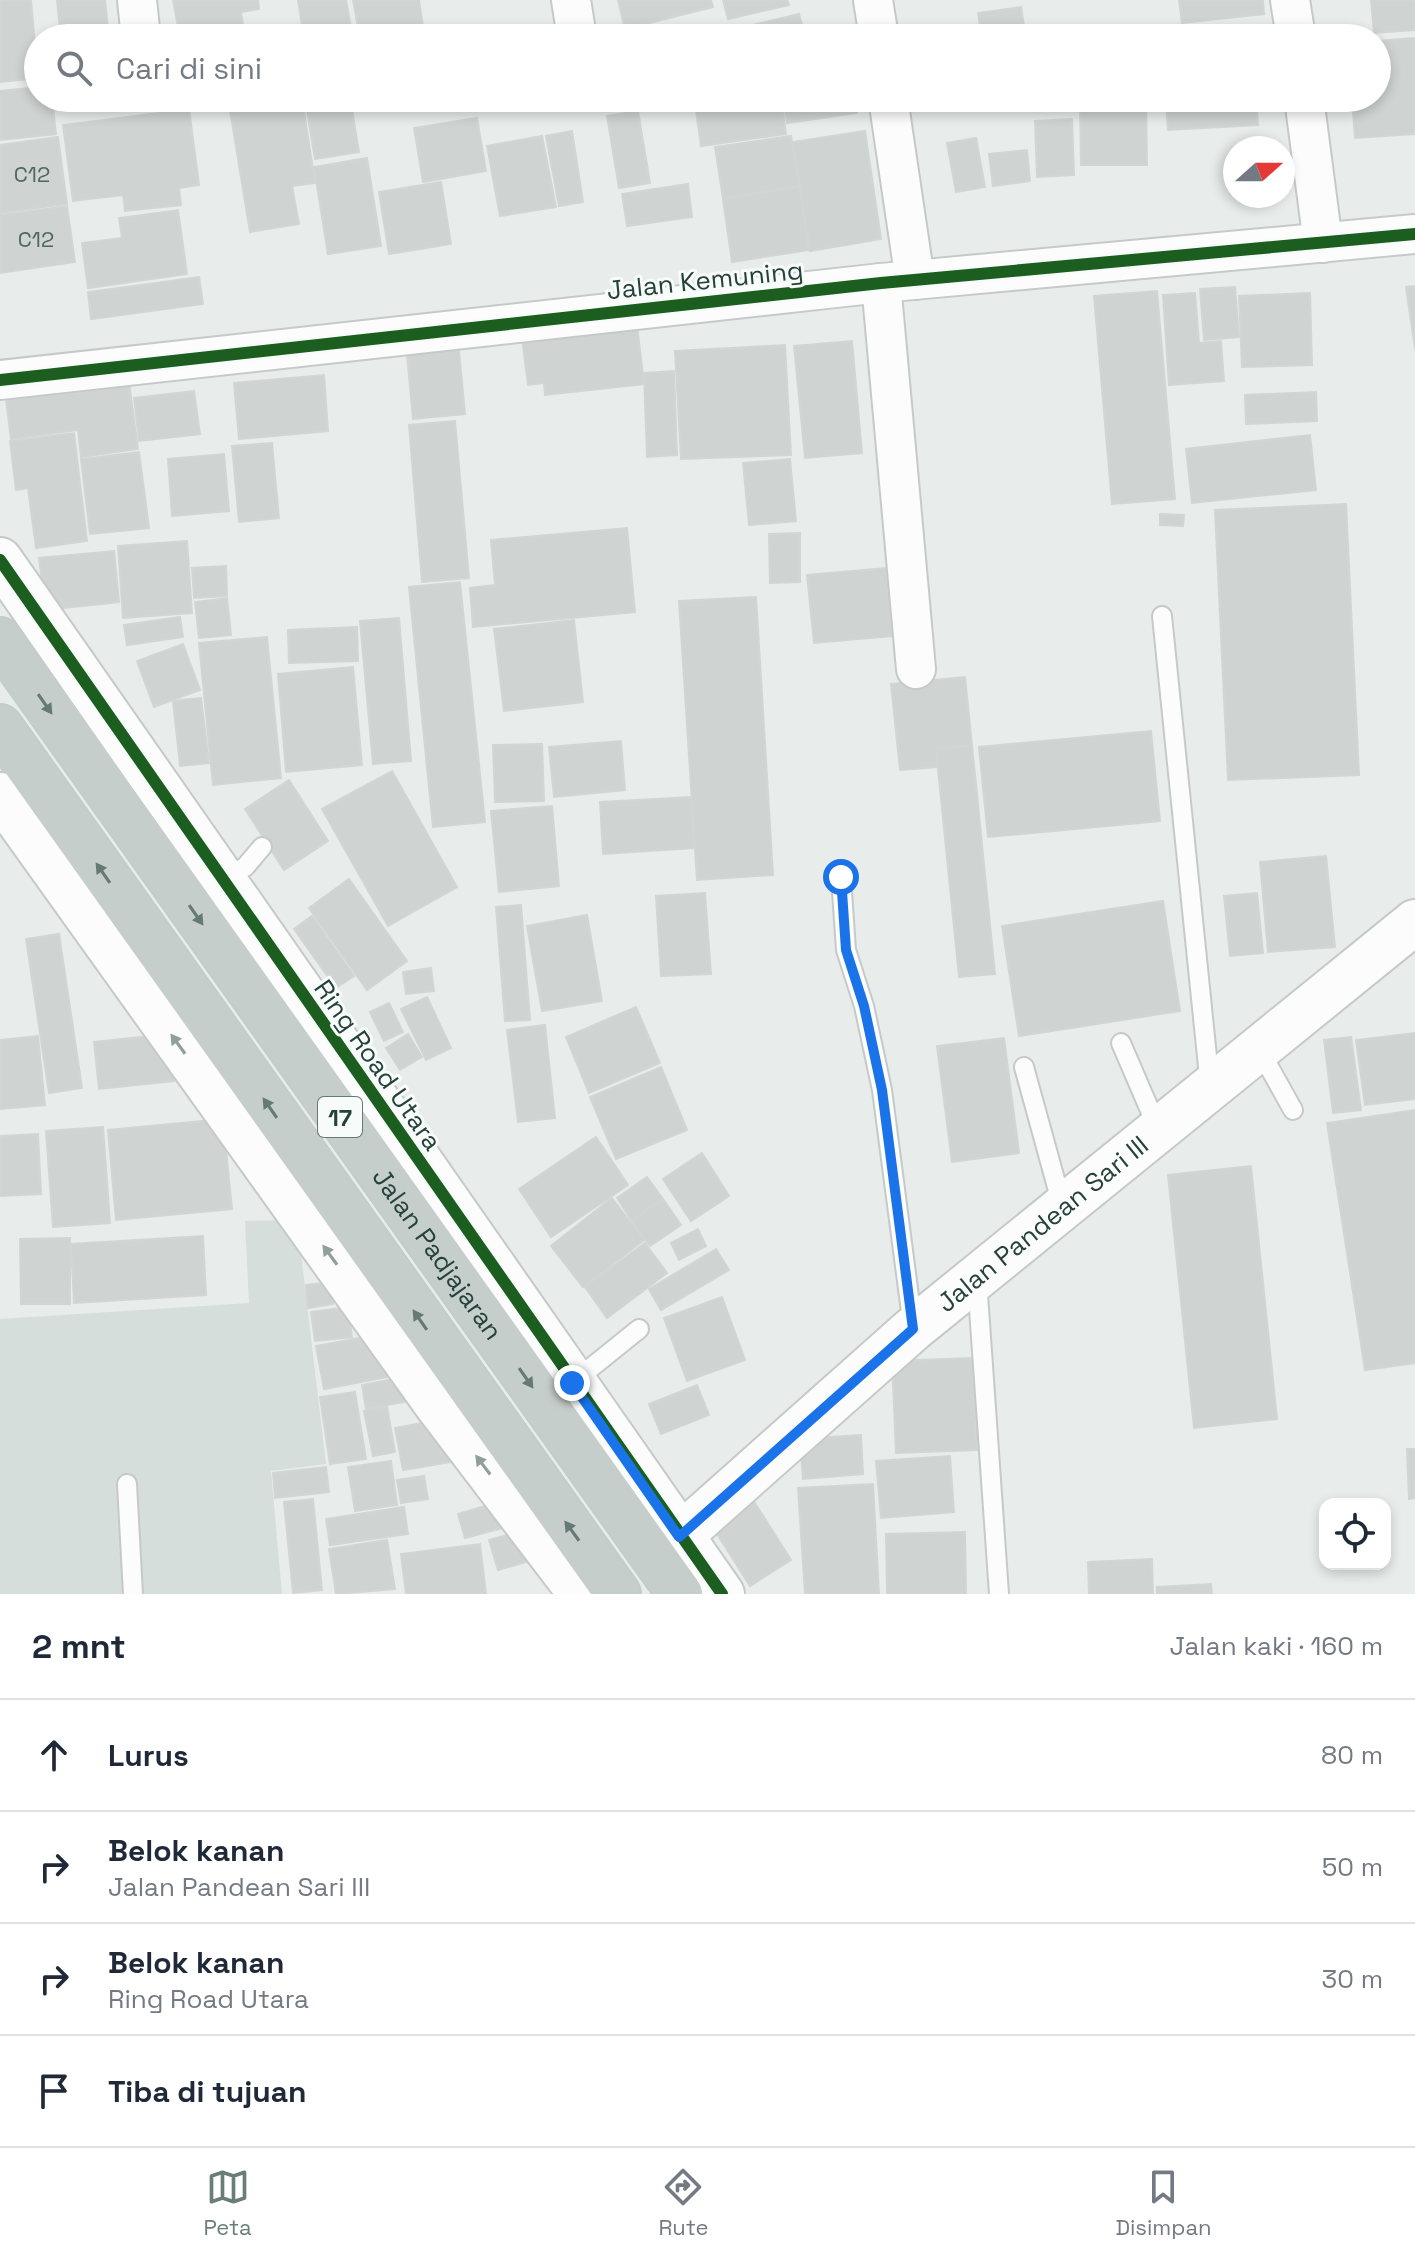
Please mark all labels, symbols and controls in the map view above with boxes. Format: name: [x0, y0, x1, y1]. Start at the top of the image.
search box: [24, 24, 1391, 112]
icon: search: [52, 46, 96, 90]
text: Cari di sini: [116, 49, 262, 88]
north arrow: [1223, 136, 1295, 208]
house number: C12: [14, 160, 50, 188]
house number: C12: [18, 225, 54, 253]
street label: Jalan Kemuning: [605, 253, 805, 307]
one-way arrow: [37, 693, 52, 714]
route start: [823, 859, 859, 895]
one-way arrow: [96, 862, 111, 883]
one-way arrow: [188, 905, 203, 926]
street label: Ring Road Utara: [306, 973, 450, 1157]
one-way arrow: [171, 1033, 186, 1054]
one-way arrow: [263, 1097, 278, 1118]
road number: 17: [318, 1097, 362, 1137]
street label: Jalan Pandean Sari III: [930, 1128, 1155, 1320]
street label: Jalan Padjajaran: [365, 1161, 511, 1347]
one-way arrow: [322, 1245, 338, 1265]
one-way arrow: [413, 1309, 428, 1330]
route end: [554, 1365, 590, 1401]
one-way arrow: [518, 1367, 533, 1388]
one-way arrow: [475, 1455, 491, 1475]
map controls: [1319, 1498, 1391, 1570]
button: locate: [1319, 1498, 1391, 1570]
one-way arrow: [565, 1520, 580, 1541]
text: 2 mnt: [32, 1625, 126, 1668]
text: Jalan kaki · 160 m: [1170, 1629, 1383, 1663]
icon: ahead: [32, 1733, 76, 1777]
text: Lurus: [108, 1736, 189, 1775]
text: 80 m: [1321, 1738, 1383, 1772]
text: Belok kanan: [108, 1831, 284, 1870]
icon: right: [32, 1845, 76, 1889]
text: 50 m: [1322, 1850, 1383, 1884]
text: Jalan Pandean Sari III: [108, 1870, 370, 1904]
text: Belok kanan: [108, 1943, 284, 1982]
icon: right: [32, 1957, 76, 2001]
text: 30 m: [1322, 1962, 1383, 1996]
text: Ring Road Utara: [108, 1982, 309, 2016]
icon: arrive: [32, 2069, 76, 2113]
text: Tiba di tujuan: [108, 2072, 307, 2111]
tab: Peta: [203, 2165, 252, 2241]
tab: Rute: [658, 2165, 709, 2241]
tab: Disimpan: [1115, 2165, 1212, 2241]

